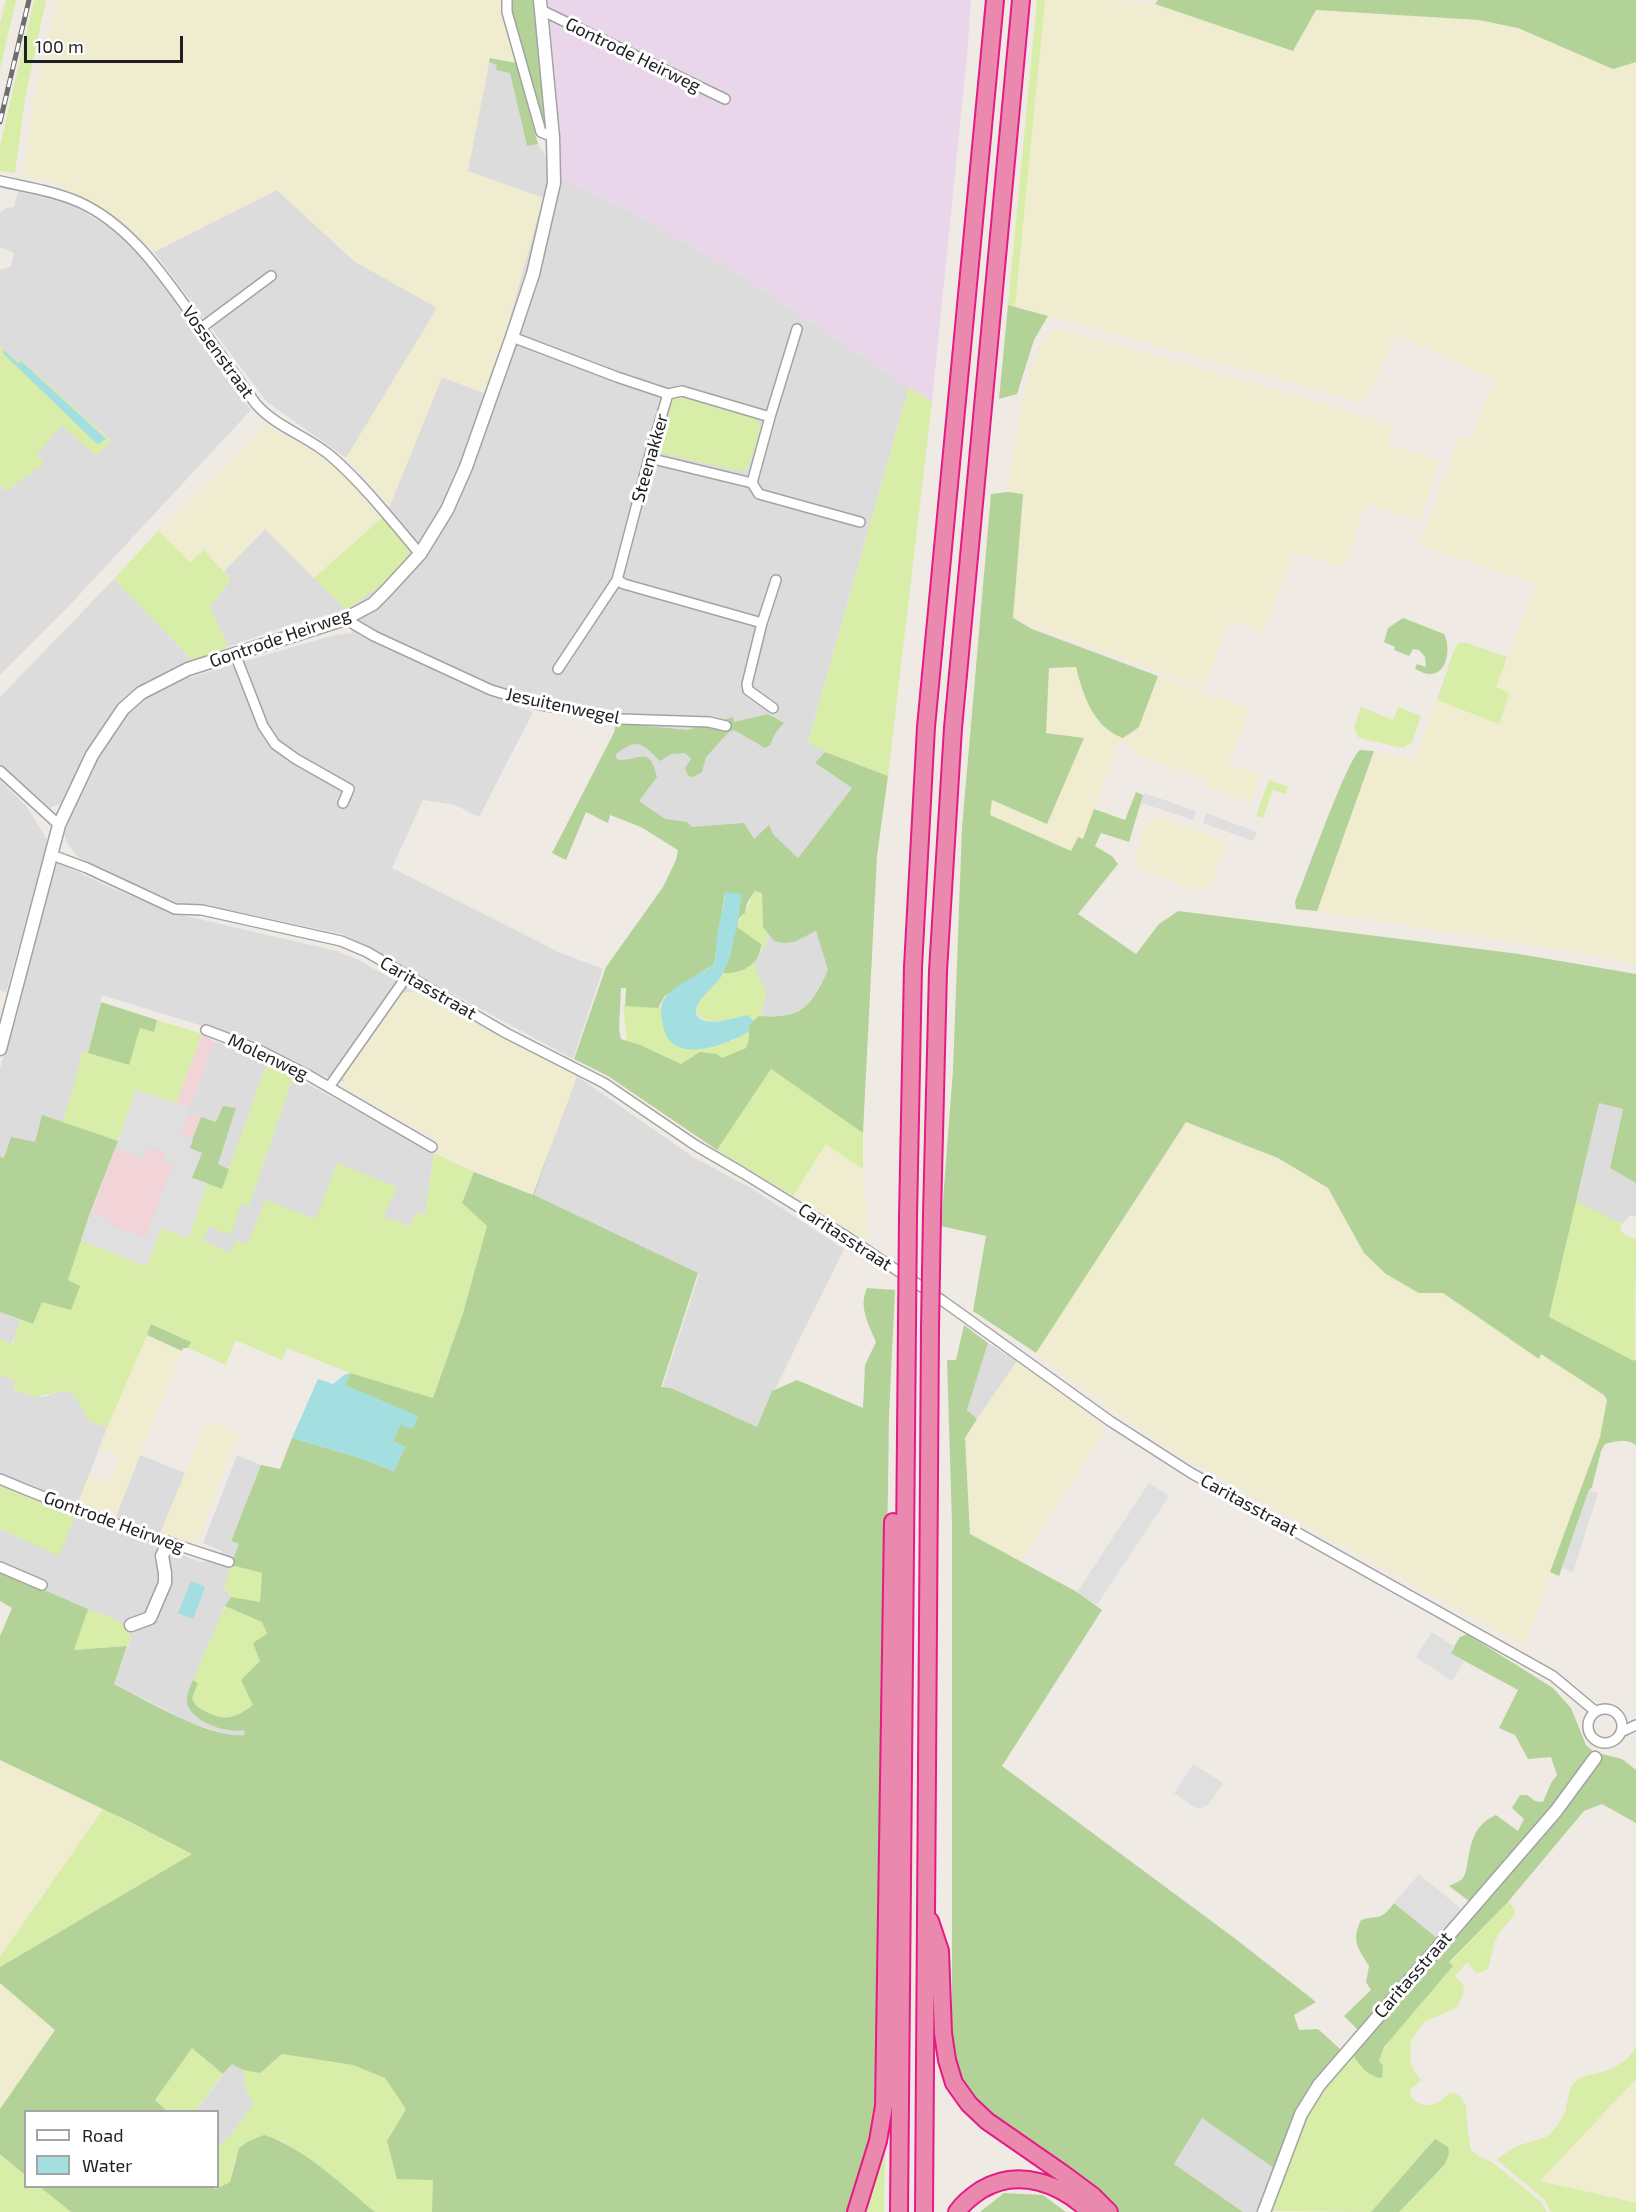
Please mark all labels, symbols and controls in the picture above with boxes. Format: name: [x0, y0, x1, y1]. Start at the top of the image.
street label: Gontrode Heirweg: [562, 13, 704, 97]
scale bar: [27, 24, 186, 62]
text: 100 m: [35, 35, 84, 57]
street label: Vossenstraat: [177, 302, 259, 402]
street label: Steenakker: [627, 411, 673, 505]
street label: Gontrode Heirweg: [207, 604, 353, 672]
street label: Jesuitenwegel: [504, 683, 622, 729]
street label: Caritasstraat: [376, 952, 480, 1024]
street label: Molenweg: [224, 1029, 312, 1085]
street label: Caritasstraat: [794, 1199, 896, 1275]
street label: Caritasstraat: [1197, 1469, 1301, 1541]
street label: Gontrode Heirweg: [41, 1487, 187, 1557]
street label: Caritasstraat: [1370, 1927, 1456, 2023]
legend: [24, 2110, 219, 2188]
text: Road: [82, 2124, 123, 2146]
text: Water: [82, 2154, 132, 2176]

